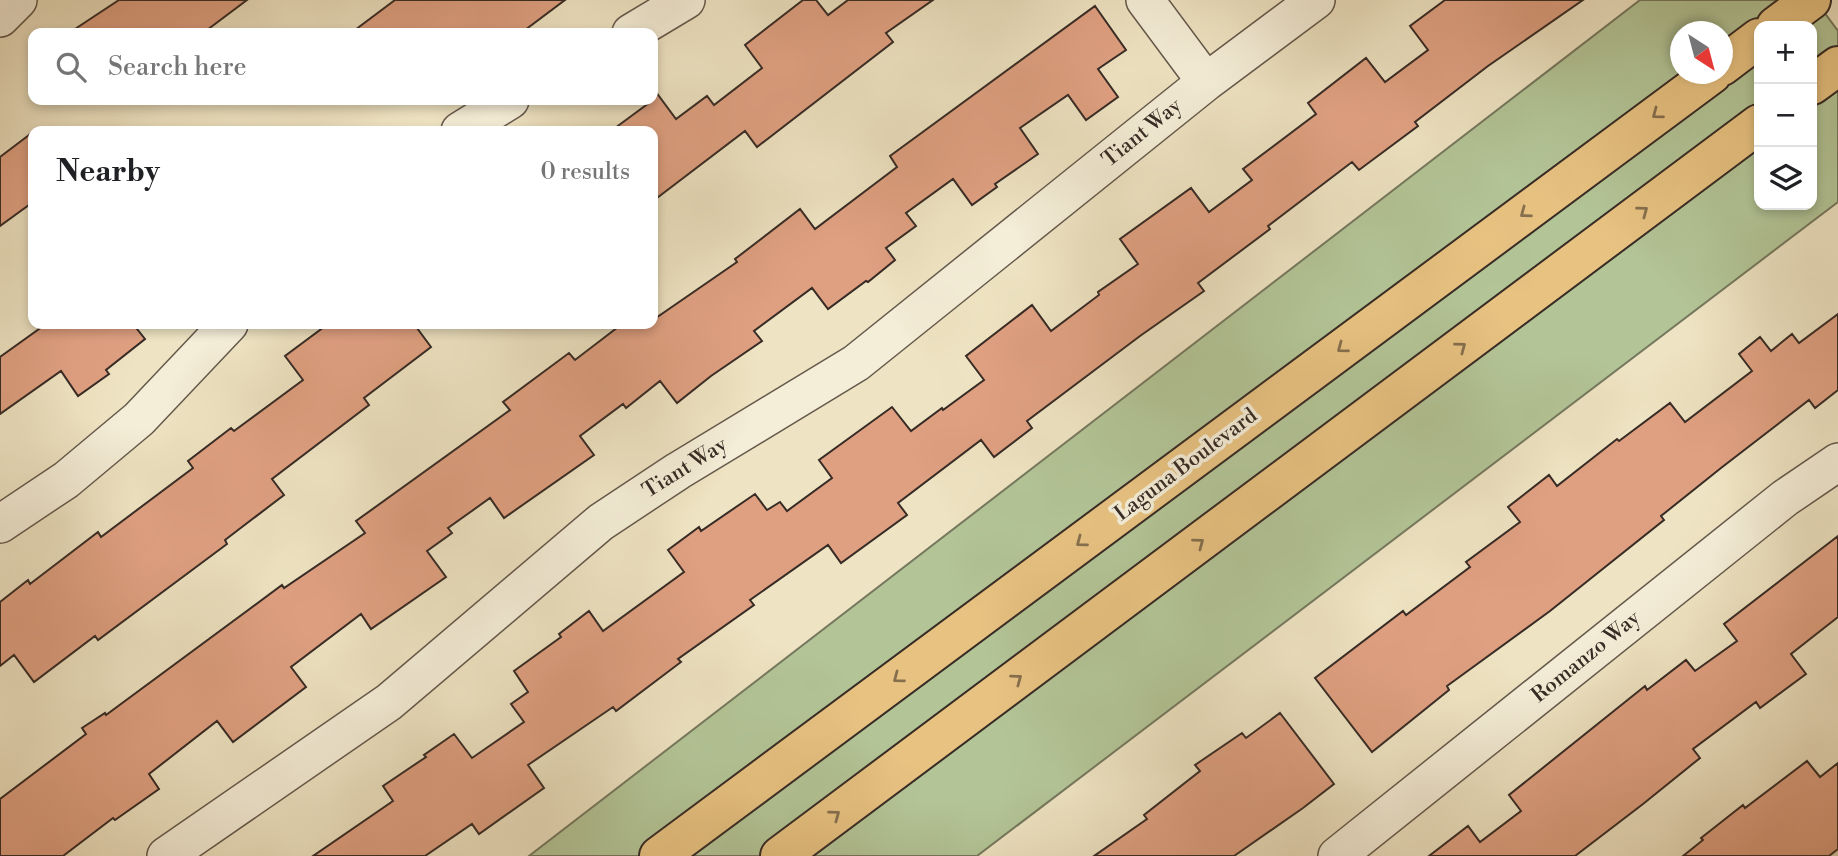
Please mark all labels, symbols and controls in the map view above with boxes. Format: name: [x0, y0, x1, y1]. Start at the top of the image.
north arrow: [1670, 21, 1733, 84]
map controls: [1754, 21, 1817, 210]
button: +: [1754, 21, 1817, 84]
search box: [28, 28, 658, 105]
icon: search: [52, 48, 90, 86]
text: Search here: [108, 51, 247, 83]
button: −: [1754, 84, 1817, 147]
street label: Tiant Way: [1097, 93, 1188, 173]
one-way arrow: [1653, 106, 1665, 118]
button: layers: [1754, 147, 1817, 210]
text: Nearby: [56, 153, 160, 191]
text: 0 results: [540, 158, 630, 186]
one-way arrow: [1520, 204, 1533, 217]
one-way arrow: [1635, 207, 1648, 220]
one-way arrow: [1337, 340, 1350, 353]
one-way arrow: [1453, 343, 1466, 356]
street label: Laguna Boulevard: [1110, 403, 1263, 527]
street label: Tiant Way: [638, 431, 733, 504]
one-way arrow: [1076, 534, 1089, 547]
one-way arrow: [1191, 538, 1204, 551]
street label: Romanzo Way: [1526, 605, 1646, 709]
one-way arrow: [893, 670, 906, 682]
one-way arrow: [1009, 675, 1022, 687]
one-way arrow: [827, 811, 840, 823]

